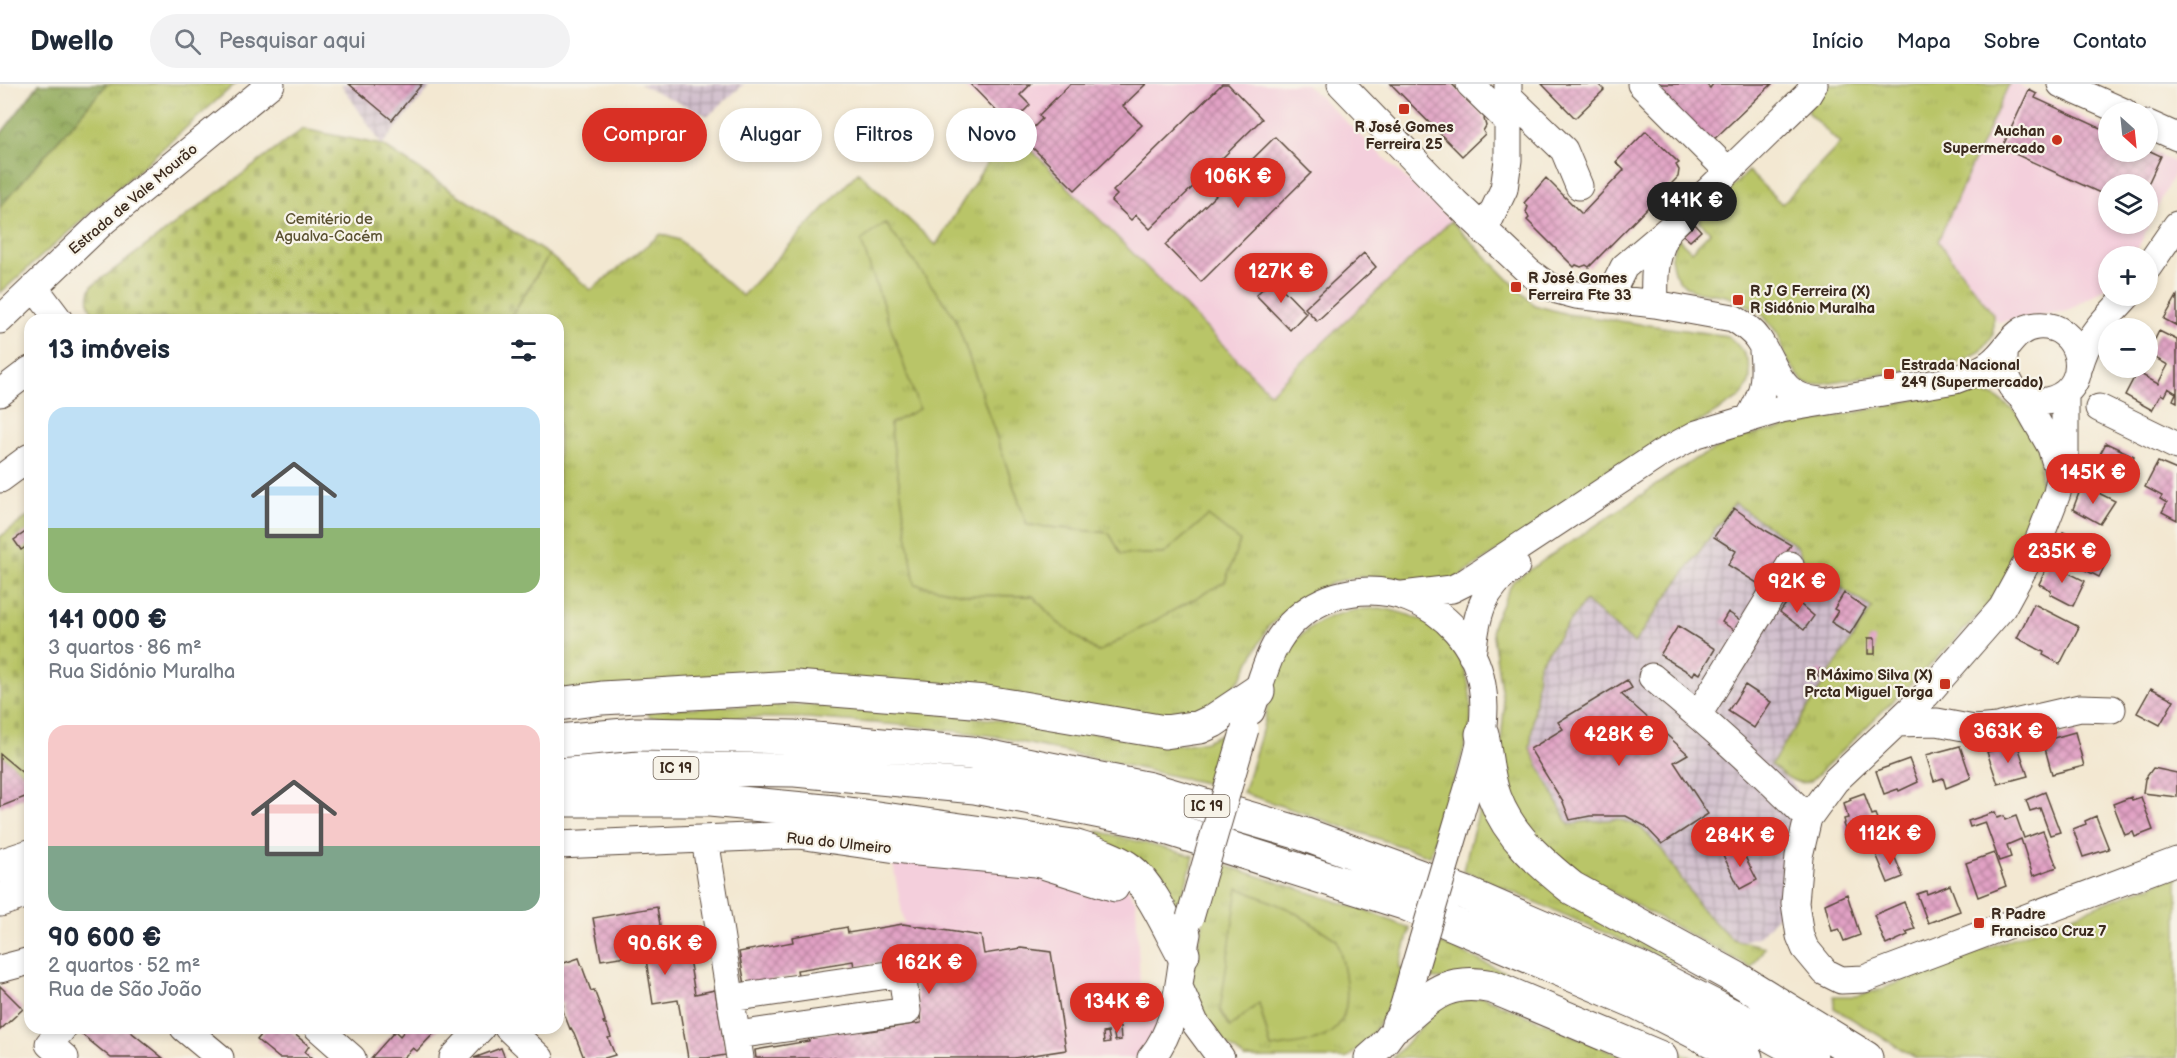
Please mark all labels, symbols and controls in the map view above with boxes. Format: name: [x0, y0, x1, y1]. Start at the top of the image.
search box: [150, 14, 570, 68]
text: Dwello: [30, 25, 114, 58]
icon: search: [171, 25, 204, 58]
text: Pesquisar aqui: [219, 28, 366, 55]
text: Início: [1812, 29, 1864, 54]
text: Mapa: [1897, 29, 1951, 54]
text: Sobre: [1984, 29, 2040, 54]
text: Contato: [2073, 29, 2147, 54]
marker: R José Gomes Ferreira 25: [1397, 102, 1411, 116]
north arrow: [2098, 102, 2158, 162]
map controls: [2098, 102, 2158, 378]
chip: Comprar: [582, 108, 707, 162]
chip: Alugar: [719, 108, 822, 162]
chip: Filtros: [834, 108, 934, 162]
chip: Novo: [946, 108, 1037, 162]
place label: R José Gomes Ferreira 25: [1354, 118, 1454, 154]
place label: Auchan Supermercado: [1943, 122, 2045, 158]
marker: Auchan Supermercado: [2050, 133, 2064, 147]
street label: Estrada de Vale Mourão: [65, 140, 202, 259]
pin: 106K €: [1189, 158, 1287, 209]
text: 106K €: [1204, 165, 1272, 189]
button: layers: [2098, 174, 2158, 234]
pin: 141K €: [1643, 182, 1741, 233]
text: 141K €: [1661, 189, 1723, 213]
park label: Cemitério de Agualva-Cacém: [275, 210, 383, 246]
button: +: [2098, 246, 2158, 306]
pin: 127K €: [1232, 253, 1330, 304]
text: 127K €: [1249, 260, 1314, 284]
place label: R José Gomes Ferreira Fte 33: [1528, 269, 1632, 305]
marker: R José Gomes Ferreira Fte 33: [1509, 280, 1523, 294]
place label: R J G Ferreira (X) R Sidónio Muralha: [1750, 282, 1875, 318]
marker: R J G Ferreira (X) R Sidónio Muralha: [1731, 293, 1745, 307]
button: −: [2098, 318, 2158, 378]
icon: filters: [507, 334, 540, 367]
text: 13 imóveis: [48, 335, 170, 366]
place label: Estrada Nacional 249 (Supermercado): [1901, 356, 2044, 392]
marker: Estrada Nacional 249 (Supermercado): [1882, 367, 1896, 381]
icon: home: [240, 446, 348, 554]
pin: 145K €: [2044, 454, 2142, 505]
text: 145K €: [2060, 461, 2126, 485]
pin: 235K €: [2013, 533, 2111, 584]
text: 235K €: [2028, 540, 2096, 564]
pin: 92K €: [1755, 563, 1839, 614]
text: 92K €: [1768, 570, 1826, 594]
text: 141 000 €: [48, 605, 167, 636]
text: 3 quartos · 86 m²: [48, 636, 202, 660]
text: Rua Sidónio Muralha: [48, 660, 235, 684]
place label: R Máximo Silva (X) Prcta Miguel Torga: [1804, 666, 1933, 702]
marker: R Máximo Silva (X) Prcta Miguel Torga: [1938, 677, 1952, 691]
pin: 363K €: [1959, 713, 2057, 764]
pin: 428K €: [1570, 716, 1668, 767]
text: 363K €: [1973, 720, 2043, 744]
text: 428K €: [1584, 723, 1654, 747]
road number: IC 19: [654, 757, 698, 779]
icon: home: [240, 764, 348, 872]
road number: IC 19: [1184, 795, 1230, 817]
pin: 112K €: [1841, 815, 1939, 866]
pin: 284K €: [1691, 817, 1789, 868]
text: 112K €: [1859, 822, 1921, 846]
text: 284K €: [1705, 824, 1775, 848]
street label: Rua do Ulmeiro: [785, 829, 892, 858]
place label: R Padre Francisco Cruz 7: [1991, 905, 2107, 941]
marker: R Padre Francisco Cruz 7: [1972, 916, 1986, 930]
text: 90 600 €: [48, 923, 161, 954]
pin: 90.6K €: [610, 925, 720, 976]
text: 90.6K €: [628, 932, 702, 956]
pin: 162K €: [880, 944, 978, 995]
text: 162K €: [896, 951, 962, 975]
text: 2 quartos · 52 m²: [48, 954, 200, 978]
text: Rua de São João: [48, 978, 202, 1002]
pin: 134K €: [1068, 983, 1166, 1034]
text: 134K €: [1084, 990, 1150, 1014]

